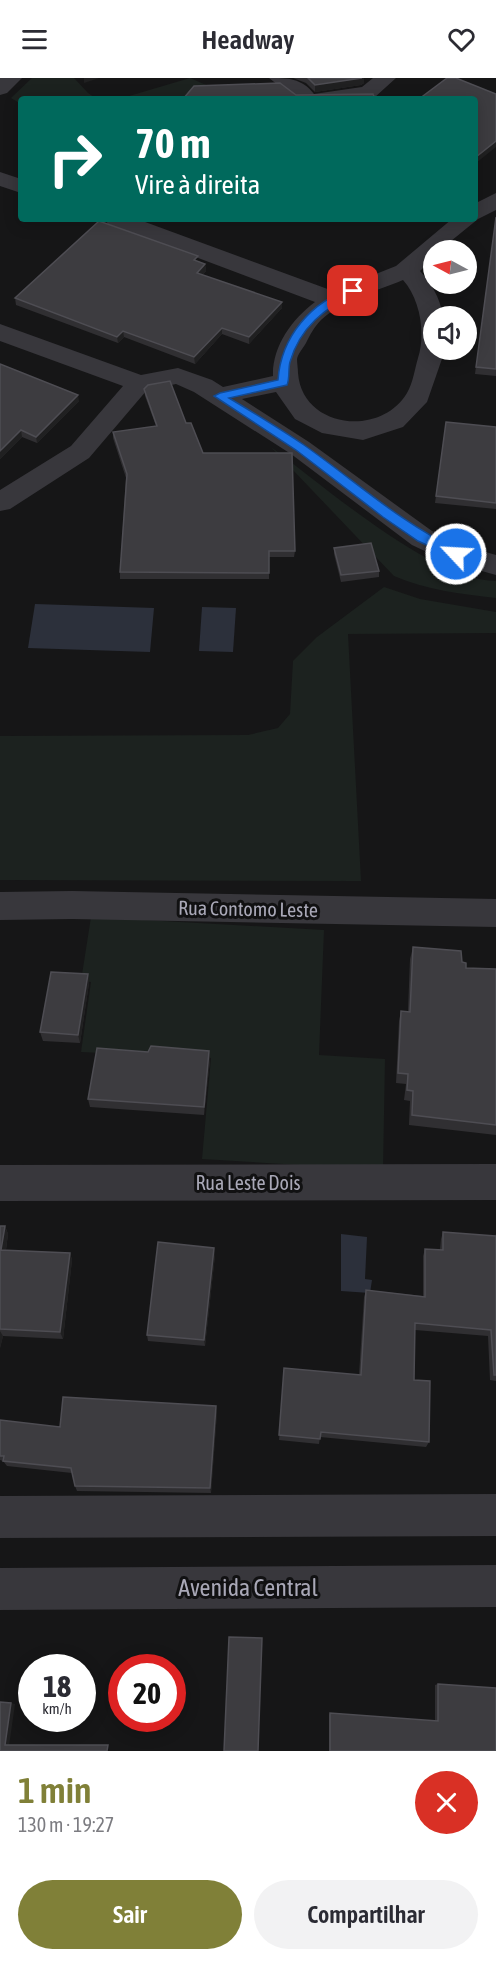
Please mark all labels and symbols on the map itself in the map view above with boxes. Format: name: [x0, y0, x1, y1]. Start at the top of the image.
north arrow: [423, 240, 477, 294]
pin: [327, 265, 378, 316]
position arrow: [424, 522, 488, 586]
street label: Rua Contomo Leste: [178, 896, 318, 921]
street label: Rua Leste Dois: [195, 1171, 301, 1194]
street label: Avenida Central: [178, 1574, 318, 1601]
speed limit sign: 20: [108, 1654, 186, 1732]

